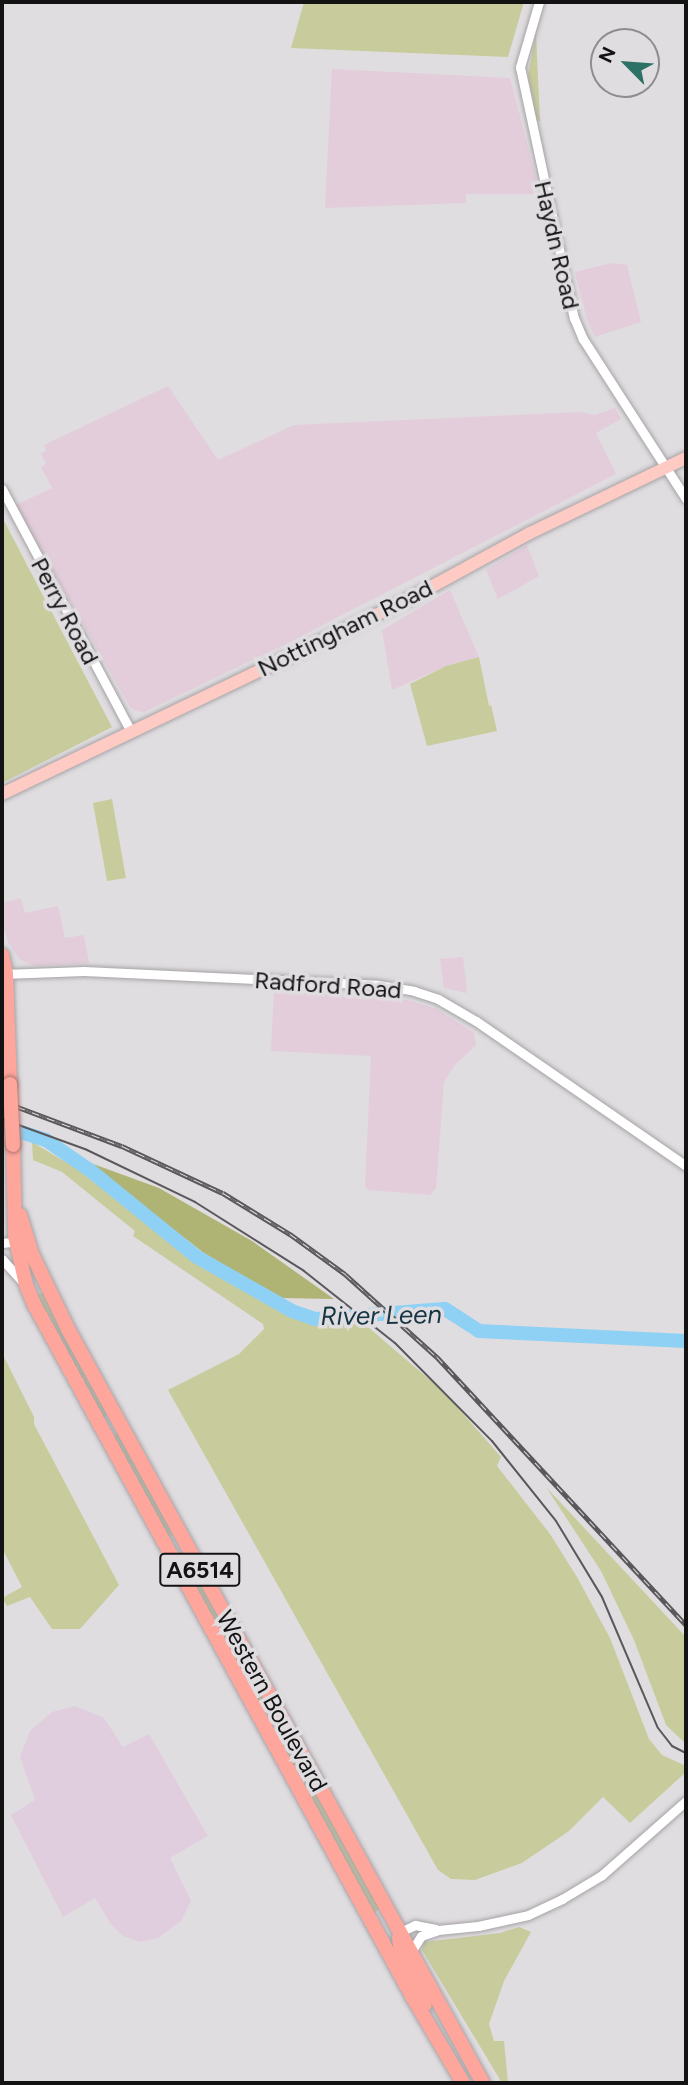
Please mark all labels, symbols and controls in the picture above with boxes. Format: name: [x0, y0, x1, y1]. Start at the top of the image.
north arrow: [590, 28, 660, 98]
text: N: [594, 43, 621, 66]
street label: Haydn Road: [528, 178, 586, 312]
street label: Perry Road: [25, 553, 105, 669]
street label: Nottingham Road: [253, 573, 437, 683]
street label: Radford Road: [253, 965, 403, 1005]
water label: River Leen: [320, 1299, 442, 1333]
road number: A6514: [158, 1550, 242, 1590]
street label: Western Boulevard: [210, 1605, 334, 1797]

